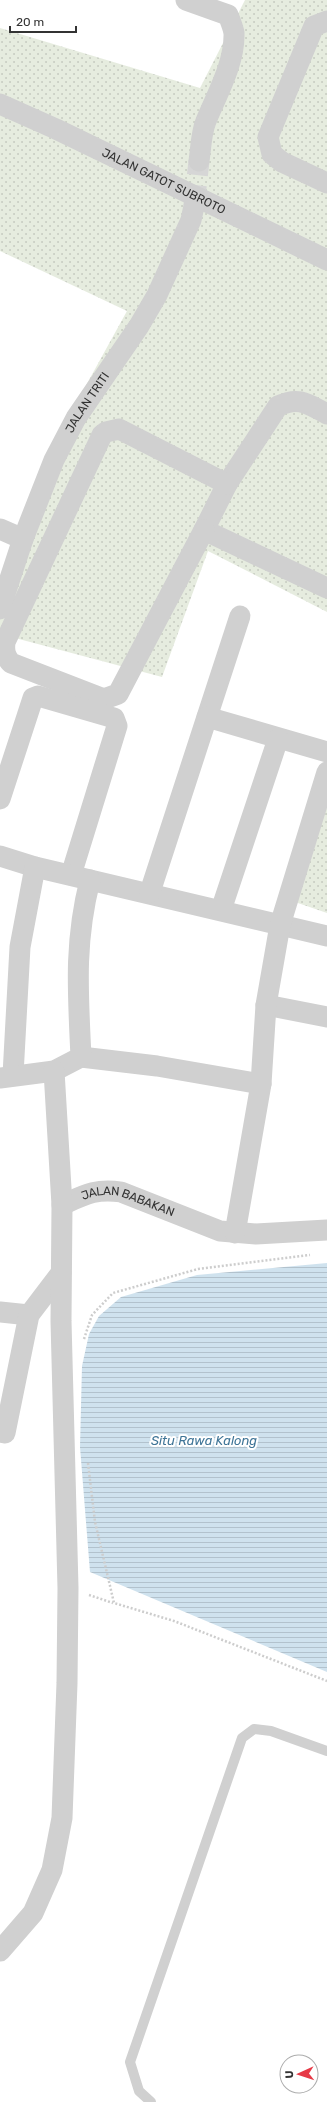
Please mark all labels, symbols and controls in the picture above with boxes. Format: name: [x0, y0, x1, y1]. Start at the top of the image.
scale bar: [10, 8, 76, 34]
text: 20 m: [16, 15, 44, 29]
street label: JALAN GATOT SUBROTO: [100, 145, 228, 217]
street label: JALAN TRITI: [62, 370, 112, 435]
street label: JALAN BABAKAN: [79, 1184, 177, 1219]
water label: Situ Rawa Kalong: [151, 1433, 257, 1449]
north arrow: [279, 2054, 319, 2094]
text: U: [283, 2070, 296, 2079]

